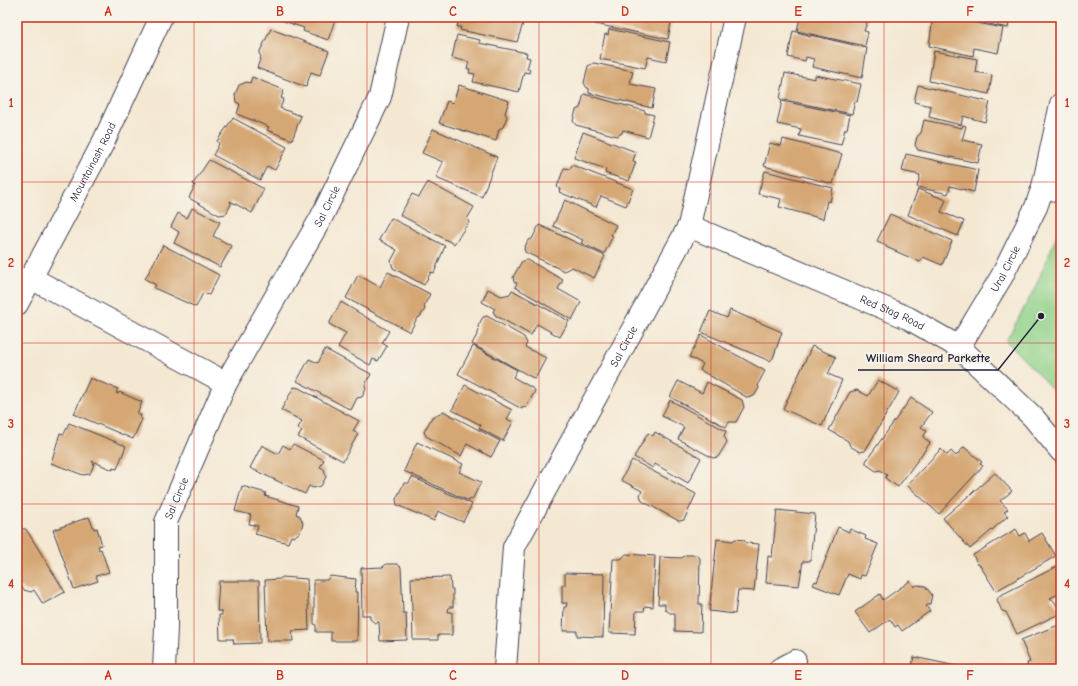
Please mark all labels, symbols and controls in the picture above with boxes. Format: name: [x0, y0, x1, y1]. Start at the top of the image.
text: A: [104, 4, 112, 19]
text: B: [276, 4, 284, 19]
text: C: [449, 4, 457, 19]
text: D: [621, 4, 629, 19]
text: E: [794, 4, 802, 19]
text: F: [966, 4, 974, 19]
text: 1: [8, 95, 14, 110]
text: 1: [1064, 95, 1070, 110]
street label: Mountainash Road: [67, 120, 119, 204]
street label: Sal Circle: [311, 183, 343, 229]
street label: Ural Circle: [988, 243, 1023, 294]
text: 2: [8, 255, 14, 270]
text: 2: [1064, 255, 1070, 270]
street label: Red Stag Road: [858, 293, 927, 333]
street label: Sal Circle: [608, 323, 640, 369]
callout: William Sheard Parkette: [858, 346, 998, 370]
text: William Sheard Parkette: [866, 351, 990, 365]
text: 3: [8, 416, 14, 431]
text: 3: [1064, 416, 1070, 431]
street label: Sal Circle: [162, 475, 192, 521]
text: 4: [8, 576, 14, 591]
text: 4: [1064, 576, 1070, 591]
text: A: [104, 668, 112, 683]
text: B: [276, 668, 284, 683]
text: C: [449, 668, 457, 683]
text: D: [621, 668, 629, 683]
text: E: [794, 668, 802, 683]
text: F: [966, 668, 974, 683]

